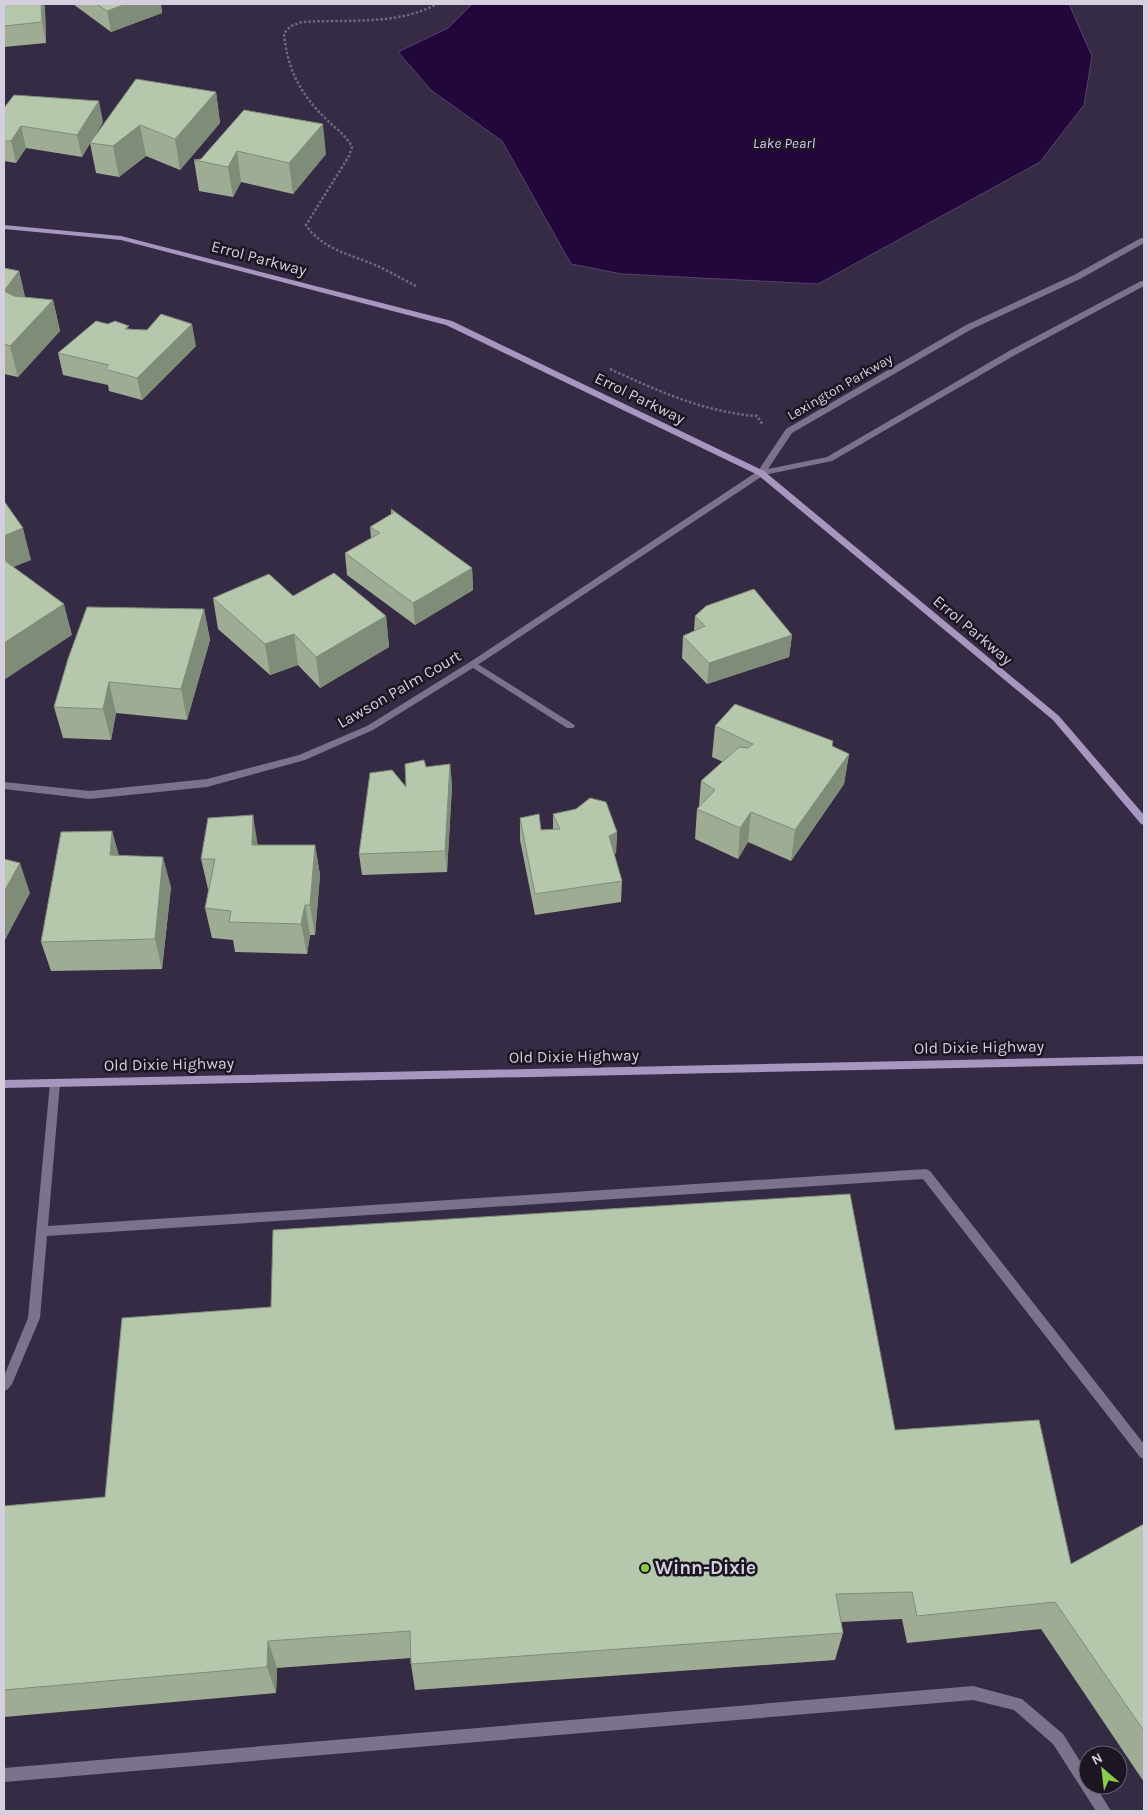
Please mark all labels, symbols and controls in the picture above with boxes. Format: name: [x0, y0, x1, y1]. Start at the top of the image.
water label: Lake Pearl: [753, 134, 815, 152]
street label: Errol Parkway: [209, 236, 309, 280]
street label: Lexington Parkway: [784, 350, 896, 424]
street label: Errol Parkway: [592, 368, 689, 428]
street label: Errol Parkway: [929, 591, 1017, 669]
street label: Lawson Palm Court: [334, 646, 464, 732]
street label: Old Dixie Highway: [914, 1036, 1045, 1058]
street label: Old Dixie Highway: [509, 1045, 640, 1067]
street label: Old Dixie Highway: [104, 1053, 235, 1075]
place label: Winn-Dixie: [655, 1557, 756, 1579]
marker: Winn-Dixie: [639, 1562, 651, 1574]
north arrow: [1078, 1745, 1128, 1795]
text: N: [1089, 1749, 1106, 1769]

